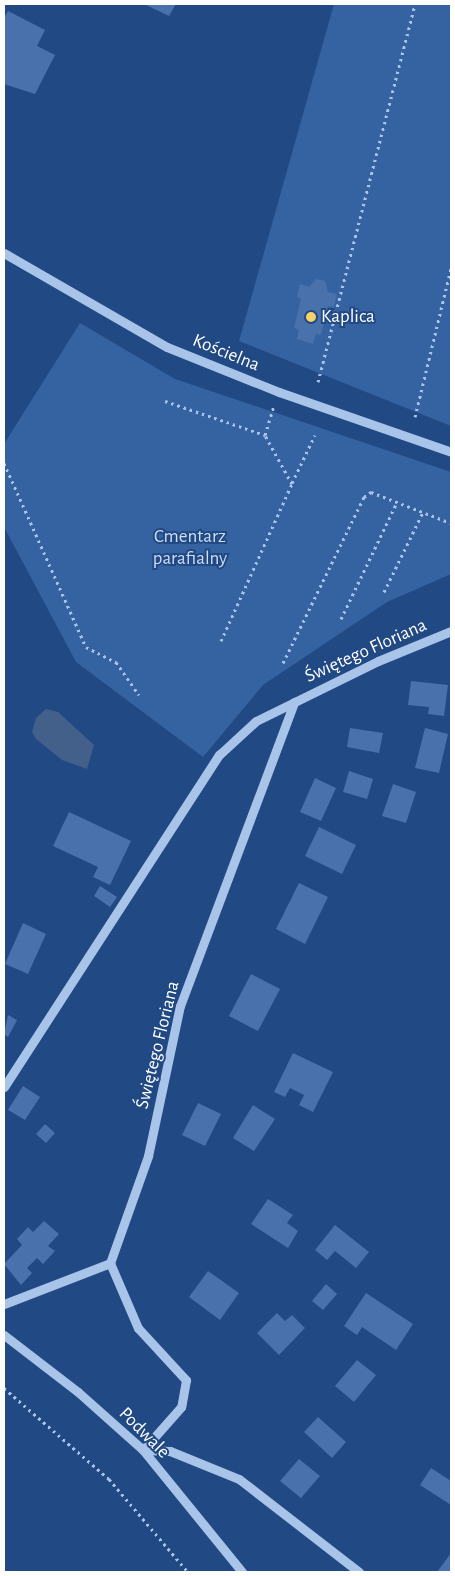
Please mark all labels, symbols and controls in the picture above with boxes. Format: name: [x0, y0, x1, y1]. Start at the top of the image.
place label: Kaplica: [321, 306, 375, 328]
marker: Kaplica: [305, 311, 317, 323]
street label: Kościelna: [189, 329, 263, 377]
park label: Cmentarz parafialny: [153, 526, 227, 570]
street label: Świętego Floriana: [302, 614, 430, 688]
street label: Świętego Floriana: [131, 979, 185, 1111]
street label: Podwale: [114, 1403, 174, 1463]

